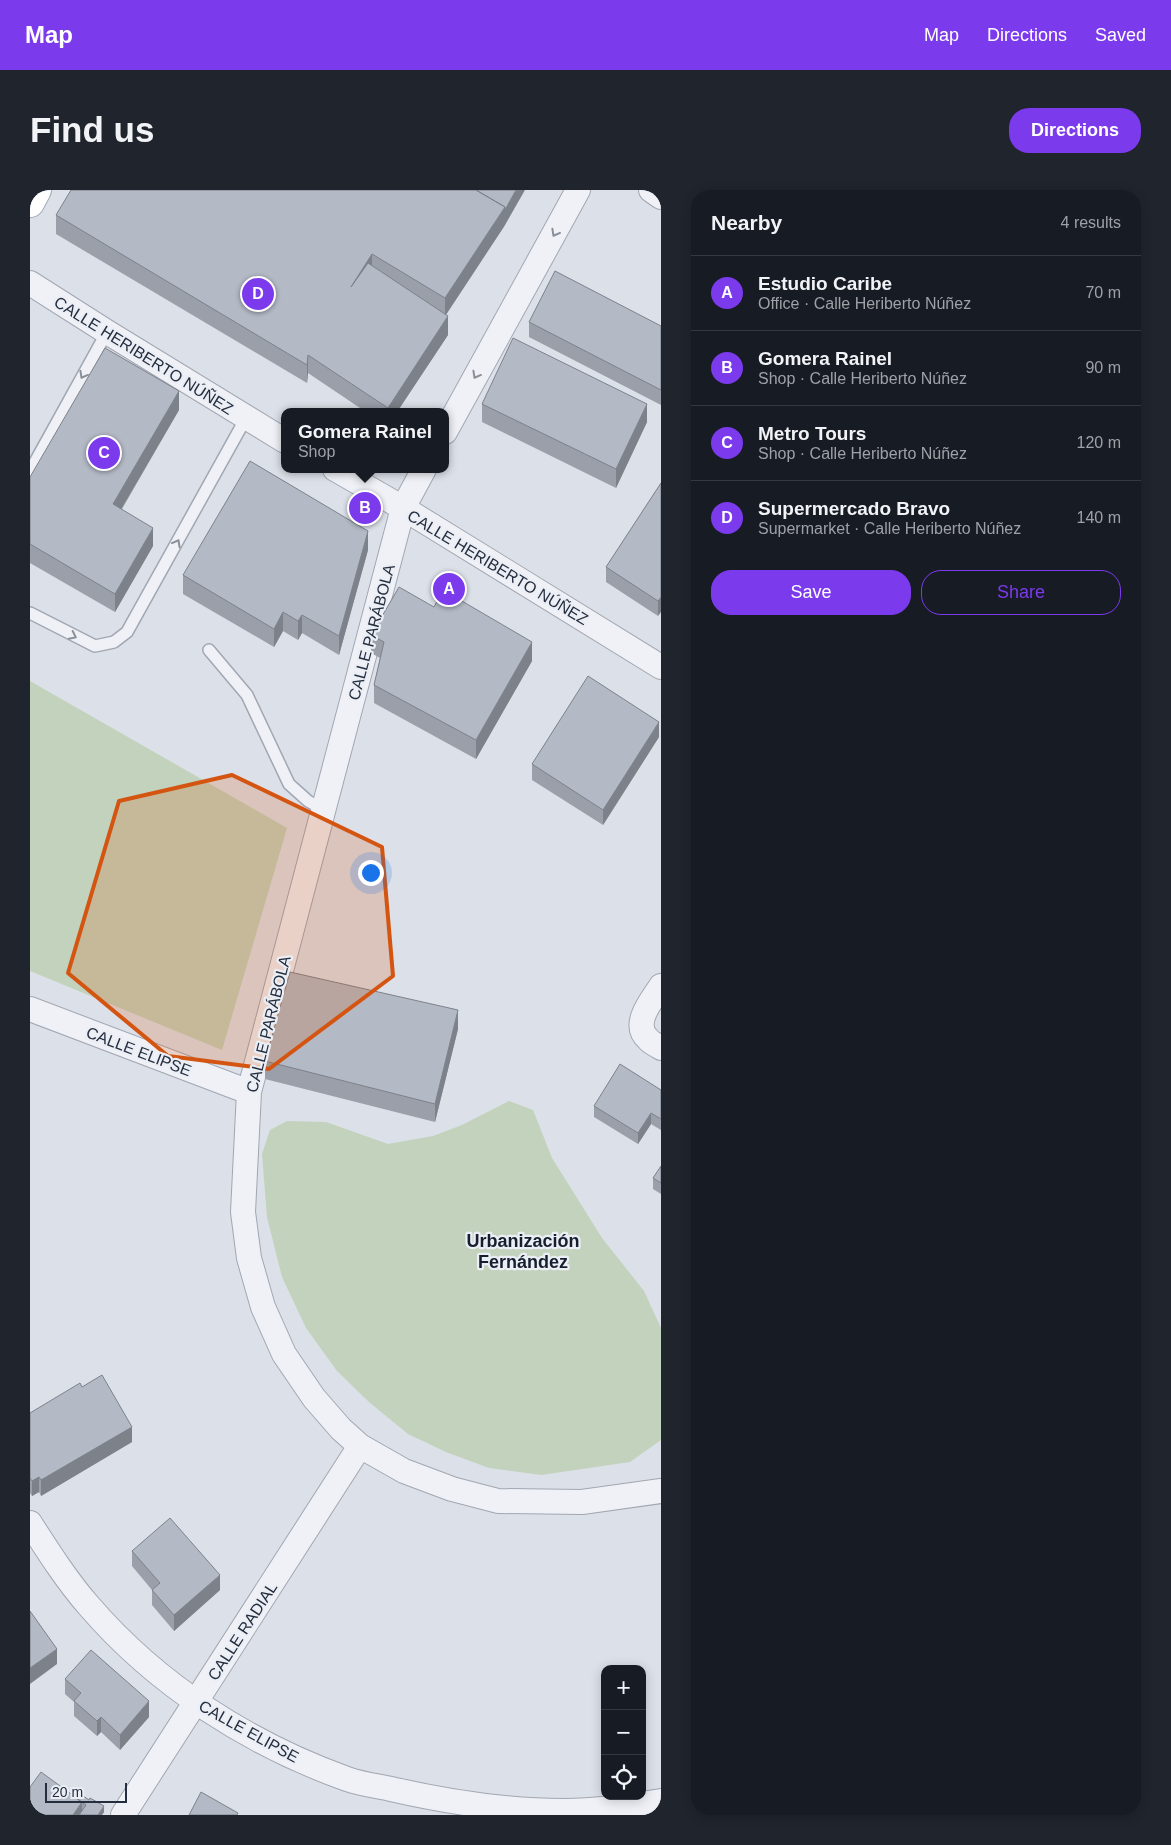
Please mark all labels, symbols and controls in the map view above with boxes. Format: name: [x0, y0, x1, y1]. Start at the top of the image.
text: Map: [25, 21, 73, 48]
text: Map: [924, 25, 959, 45]
text: Directions: [987, 25, 1067, 45]
text: Saved: [1095, 25, 1146, 45]
button: Directions: [1009, 108, 1141, 153]
text: Find us: [30, 110, 154, 149]
text: Nearby: [711, 211, 782, 234]
text: 4 results: [1061, 214, 1121, 231]
one-way arrow: [551, 227, 561, 236]
text: Estudio Caribe: [758, 273, 892, 294]
pin: D: [242, 275, 274, 313]
text: A: [721, 284, 733, 301]
text: 70 m: [1085, 284, 1121, 301]
street label: CALLE HERIBERTO NÚÑEZ: [51, 292, 237, 418]
text: Office · Calle Heriberto Núñez: [758, 295, 971, 312]
text: Gomera Rainel: [758, 348, 892, 369]
text: B: [721, 359, 733, 376]
text: 90 m: [1085, 359, 1121, 376]
one-way arrow: [79, 370, 89, 379]
one-way arrow: [472, 370, 482, 379]
text: Shop · Calle Heriberto Núñez: [758, 370, 967, 387]
popup: [281, 408, 449, 473]
text: Gomera Rainel: [298, 421, 432, 442]
text: Metro Tours: [758, 423, 866, 444]
pin: C: [88, 434, 120, 472]
text: C: [721, 434, 733, 451]
text: 120 m: [1077, 434, 1121, 451]
text: Shop: [298, 443, 335, 460]
text: Shop · Calle Heriberto Núñez: [758, 445, 967, 462]
pin: B: [349, 489, 381, 527]
text: Supermercado Bravo: [758, 498, 950, 519]
street label: CALLE HERIBERTO NÚÑEZ: [404, 505, 592, 629]
text: D: [721, 509, 733, 526]
text: 140 m: [1077, 509, 1121, 526]
text: Supermarket · Calle Heriberto Núñez: [758, 520, 1021, 537]
one-way arrow: [170, 539, 180, 548]
street label: CALLE PARÁBOLA: [344, 562, 398, 702]
pin: A: [433, 570, 465, 608]
button: Save: [711, 570, 911, 615]
button: Share: [921, 570, 1121, 615]
one-way arrow: [68, 630, 77, 640]
your location: [358, 860, 384, 886]
street label: CALLE PARÁBOLA: [242, 953, 294, 1094]
street label: CALLE ELIPSE: [84, 1024, 194, 1079]
district label: Urbanización Fernández: [466, 1231, 580, 1272]
street label: CALLE RADIAL: [205, 1579, 280, 1683]
map controls: [601, 1665, 646, 1800]
button: +: [601, 1665, 646, 1710]
street label: CALLE ELIPSE: [196, 1697, 301, 1766]
button: −: [601, 1710, 646, 1755]
button: locate: [601, 1755, 646, 1800]
scale bar: [45, 1780, 128, 1803]
text: 20 m: [52, 1784, 83, 1800]

